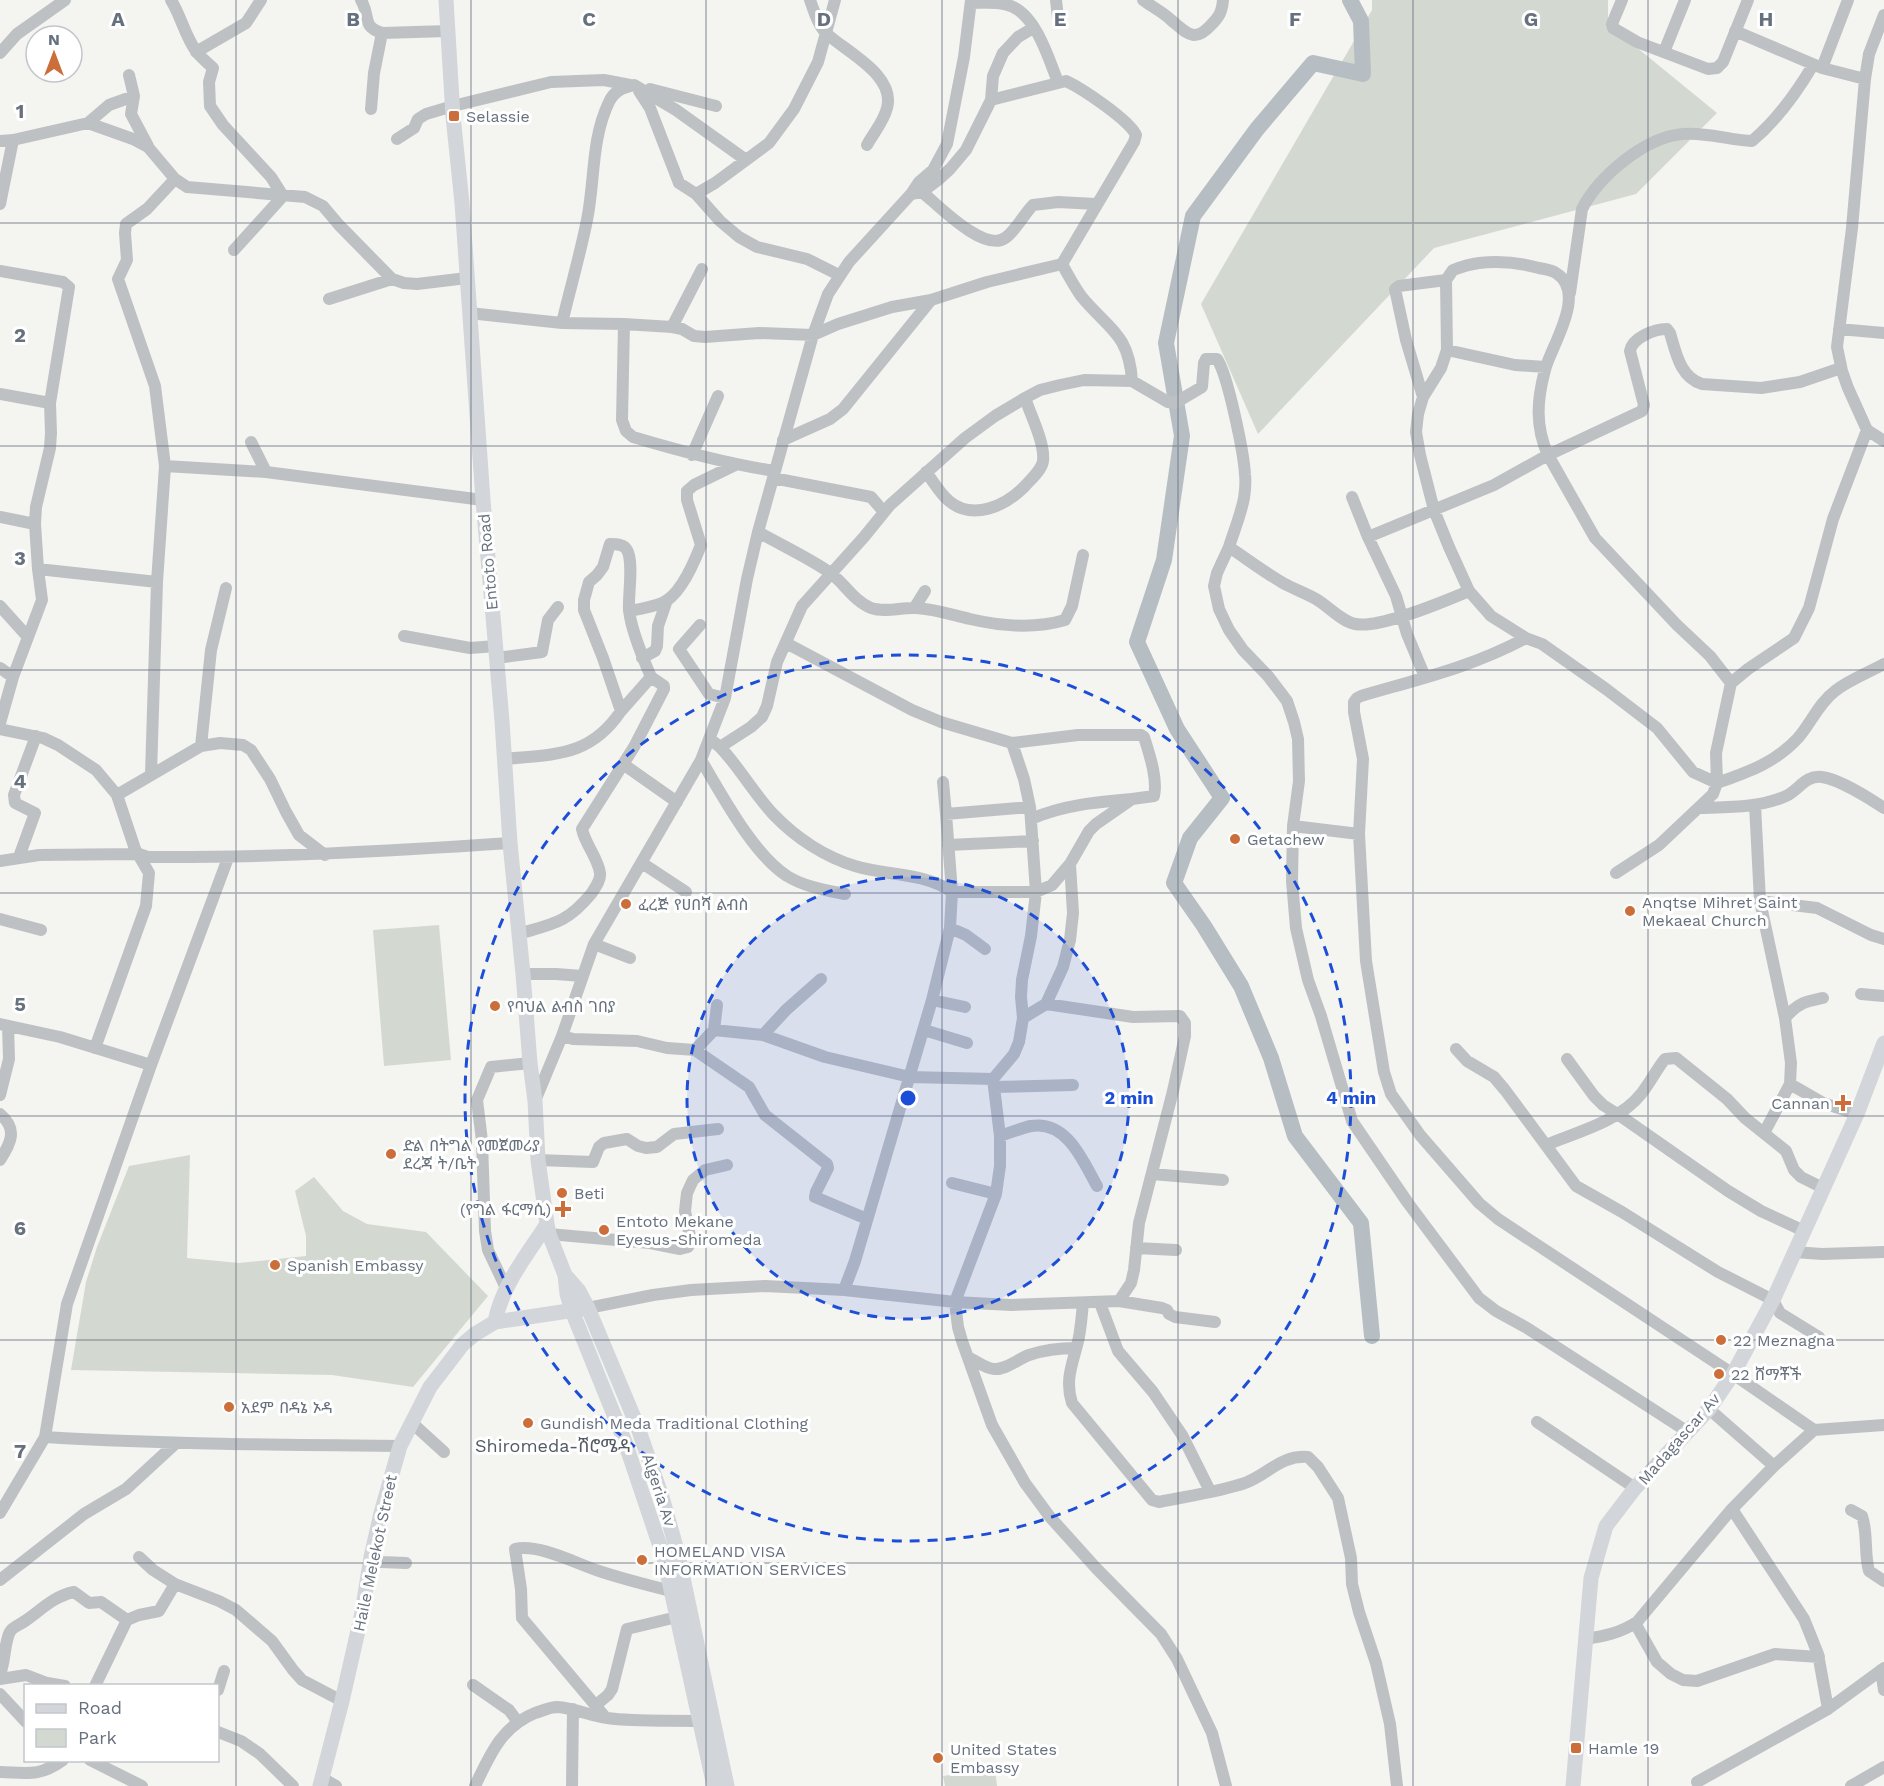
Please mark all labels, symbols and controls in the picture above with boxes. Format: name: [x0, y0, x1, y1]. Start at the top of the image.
text: A: [111, 7, 125, 31]
text: B: [346, 7, 360, 31]
text: C: [582, 7, 596, 31]
text: D: [817, 7, 831, 31]
text: E: [1054, 7, 1066, 31]
text: F: [1289, 7, 1301, 31]
text: G: [1524, 7, 1538, 31]
text: H: [1759, 7, 1773, 31]
north arrow: [24, 24, 84, 84]
text: N: [48, 30, 60, 49]
text: 1: [16, 99, 24, 123]
place label: Selassie: [466, 107, 530, 126]
marker: Selassie: [447, 109, 461, 123]
text: 2: [14, 323, 26, 347]
street label: Entoto Road: [474, 513, 502, 611]
text: 3: [14, 546, 26, 570]
text: 4: [14, 769, 27, 793]
place label: Getachew: [1247, 830, 1325, 849]
marker: Getachew: [1228, 832, 1242, 846]
place label: Anqtse Mihret Saint Mekaeal Church: [1642, 893, 1798, 930]
place label: ፈረጅ የሀበሻ ልብስ: [638, 895, 748, 914]
marker: ፈረጅ የሀበሻ ልብስ: [619, 897, 633, 911]
marker: Anqtse Mihret Saint Mekaeal Church: [1623, 904, 1637, 918]
text: 5: [14, 992, 26, 1016]
place label: የባህል ልብስ ገበያ: [507, 997, 616, 1016]
marker: የባህል ልብስ ገበያ: [488, 999, 502, 1013]
text: 2 min: [1104, 1087, 1154, 1108]
text: 4 min: [1326, 1087, 1376, 1108]
centre of rings: [898, 1088, 918, 1108]
place label: Cannan: [1771, 1094, 1830, 1113]
marker: Cannan: [1834, 1094, 1852, 1112]
place label: ድል በትግል የመጀመሪያ ደረጃ ት/ቤት: [403, 1136, 540, 1173]
marker: ድል በትግል የመጀመሪያ ደረጃ ት/ቤት: [384, 1147, 398, 1161]
place label: Beti: [574, 1184, 604, 1203]
marker: Beti: [555, 1186, 569, 1200]
place label: (የግል ፋርማሲ): [460, 1200, 551, 1219]
marker: (የግል ፋርማሲ): [556, 1202, 570, 1216]
place label: Entoto Mekane Eyesus-Shiromeda: [616, 1212, 762, 1249]
text: 6: [14, 1216, 26, 1240]
marker: Entoto Mekane Eyesus-Shiromeda: [597, 1223, 611, 1237]
place label: Spanish Embassy: [287, 1256, 424, 1275]
marker: Spanish Embassy: [268, 1258, 282, 1272]
place label: 22 Meznagna: [1733, 1331, 1835, 1350]
marker: 22 Meznagna: [1714, 1333, 1728, 1347]
place label: 22 ሸማቾች: [1731, 1365, 1802, 1384]
marker: 22 ሸማቾች: [1712, 1367, 1726, 1381]
street label: Madagascar Av: [1634, 1389, 1724, 1489]
place label: አደም በዳኔ ኦዳ: [241, 1398, 333, 1417]
marker: አደም በዳኔ ኦዳ: [222, 1400, 236, 1414]
place label: Gundish Meda Traditional Clothing: [540, 1414, 809, 1433]
marker: Gundish Meda Traditional Clothing: [521, 1416, 535, 1430]
district label: Shiromeda-ሽሮሜዳ: [475, 1435, 631, 1456]
text: 7: [14, 1439, 26, 1463]
street label: Algeria Av: [638, 1451, 680, 1530]
street label: Haile Melekot Street: [349, 1472, 401, 1633]
place label: HOMELAND VISA INFORMATION SERVICES: [654, 1542, 846, 1579]
marker: HOMELAND VISA INFORMATION SERVICES: [635, 1553, 649, 1567]
legend: [24, 1684, 219, 1762]
text: Road: [78, 1697, 122, 1718]
text: Park: [78, 1727, 117, 1748]
place label: Hamle 19: [1588, 1739, 1659, 1758]
place label: United States Embassy: [950, 1740, 1057, 1777]
marker: Hamle 19: [1569, 1741, 1583, 1755]
marker: United States Embassy: [931, 1751, 945, 1765]

